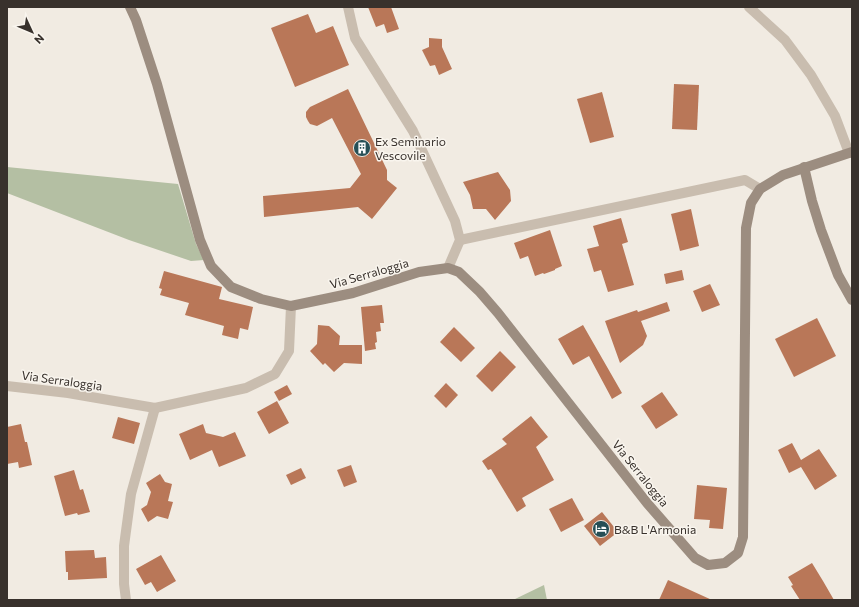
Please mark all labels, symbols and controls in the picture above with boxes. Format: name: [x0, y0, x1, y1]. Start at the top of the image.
north arrow: [12, 12, 52, 52]
text: N: [32, 32, 47, 47]
place label: Ex Seminario Vescovile: [375, 134, 446, 162]
building icon: Ex Seminario Vescovile: [352, 138, 372, 158]
street label: Via Serraloggia: [328, 255, 410, 291]
street label: Via Serraloggia: [21, 367, 103, 393]
street label: Via Serraloggia: [610, 437, 672, 509]
hotel icon: B&B L'Armonia: [591, 519, 611, 539]
place label: B&B L'Armonia: [614, 522, 696, 536]

